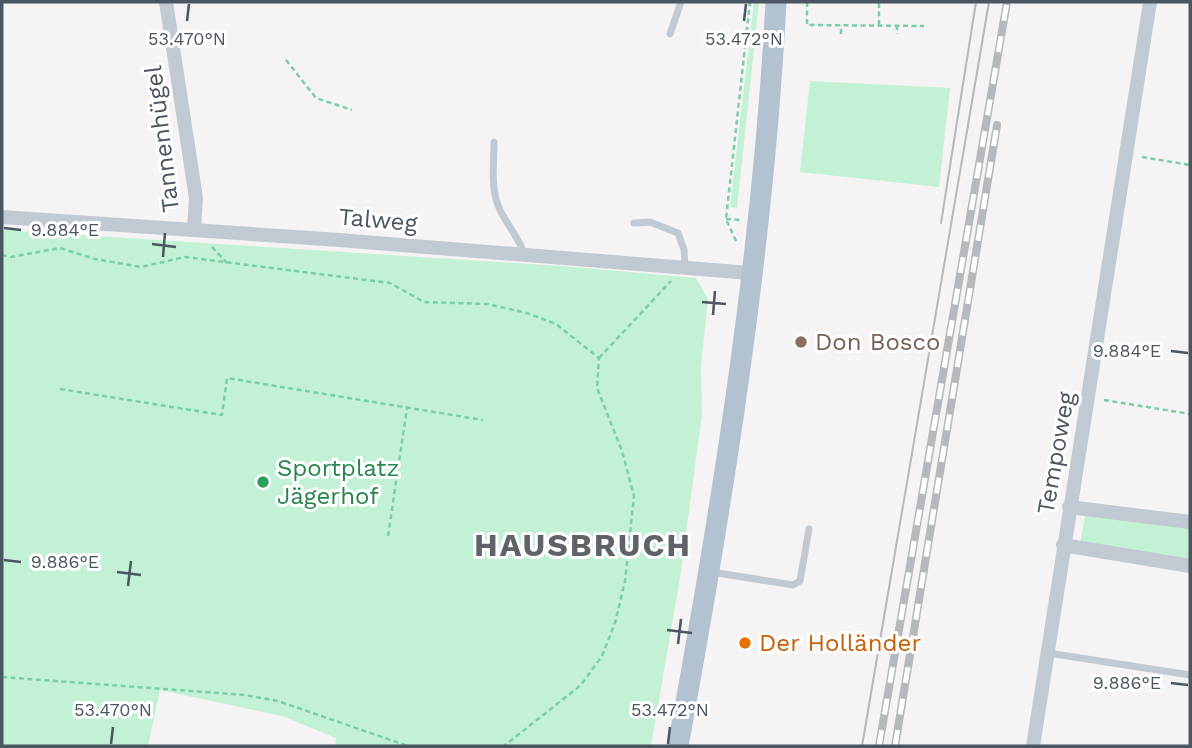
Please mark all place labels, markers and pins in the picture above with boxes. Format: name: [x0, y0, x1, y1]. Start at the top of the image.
place label: Don Bosco: [815, 328, 940, 356]
marker: Don Bosco: [793, 334, 809, 350]
place label: Sportplatz Jägerhof: [277, 454, 399, 510]
marker: Sportplatz Jägerhof: [255, 474, 271, 490]
place label: Der Holländer: [759, 629, 921, 657]
marker: Der Holländer: [737, 635, 753, 651]

